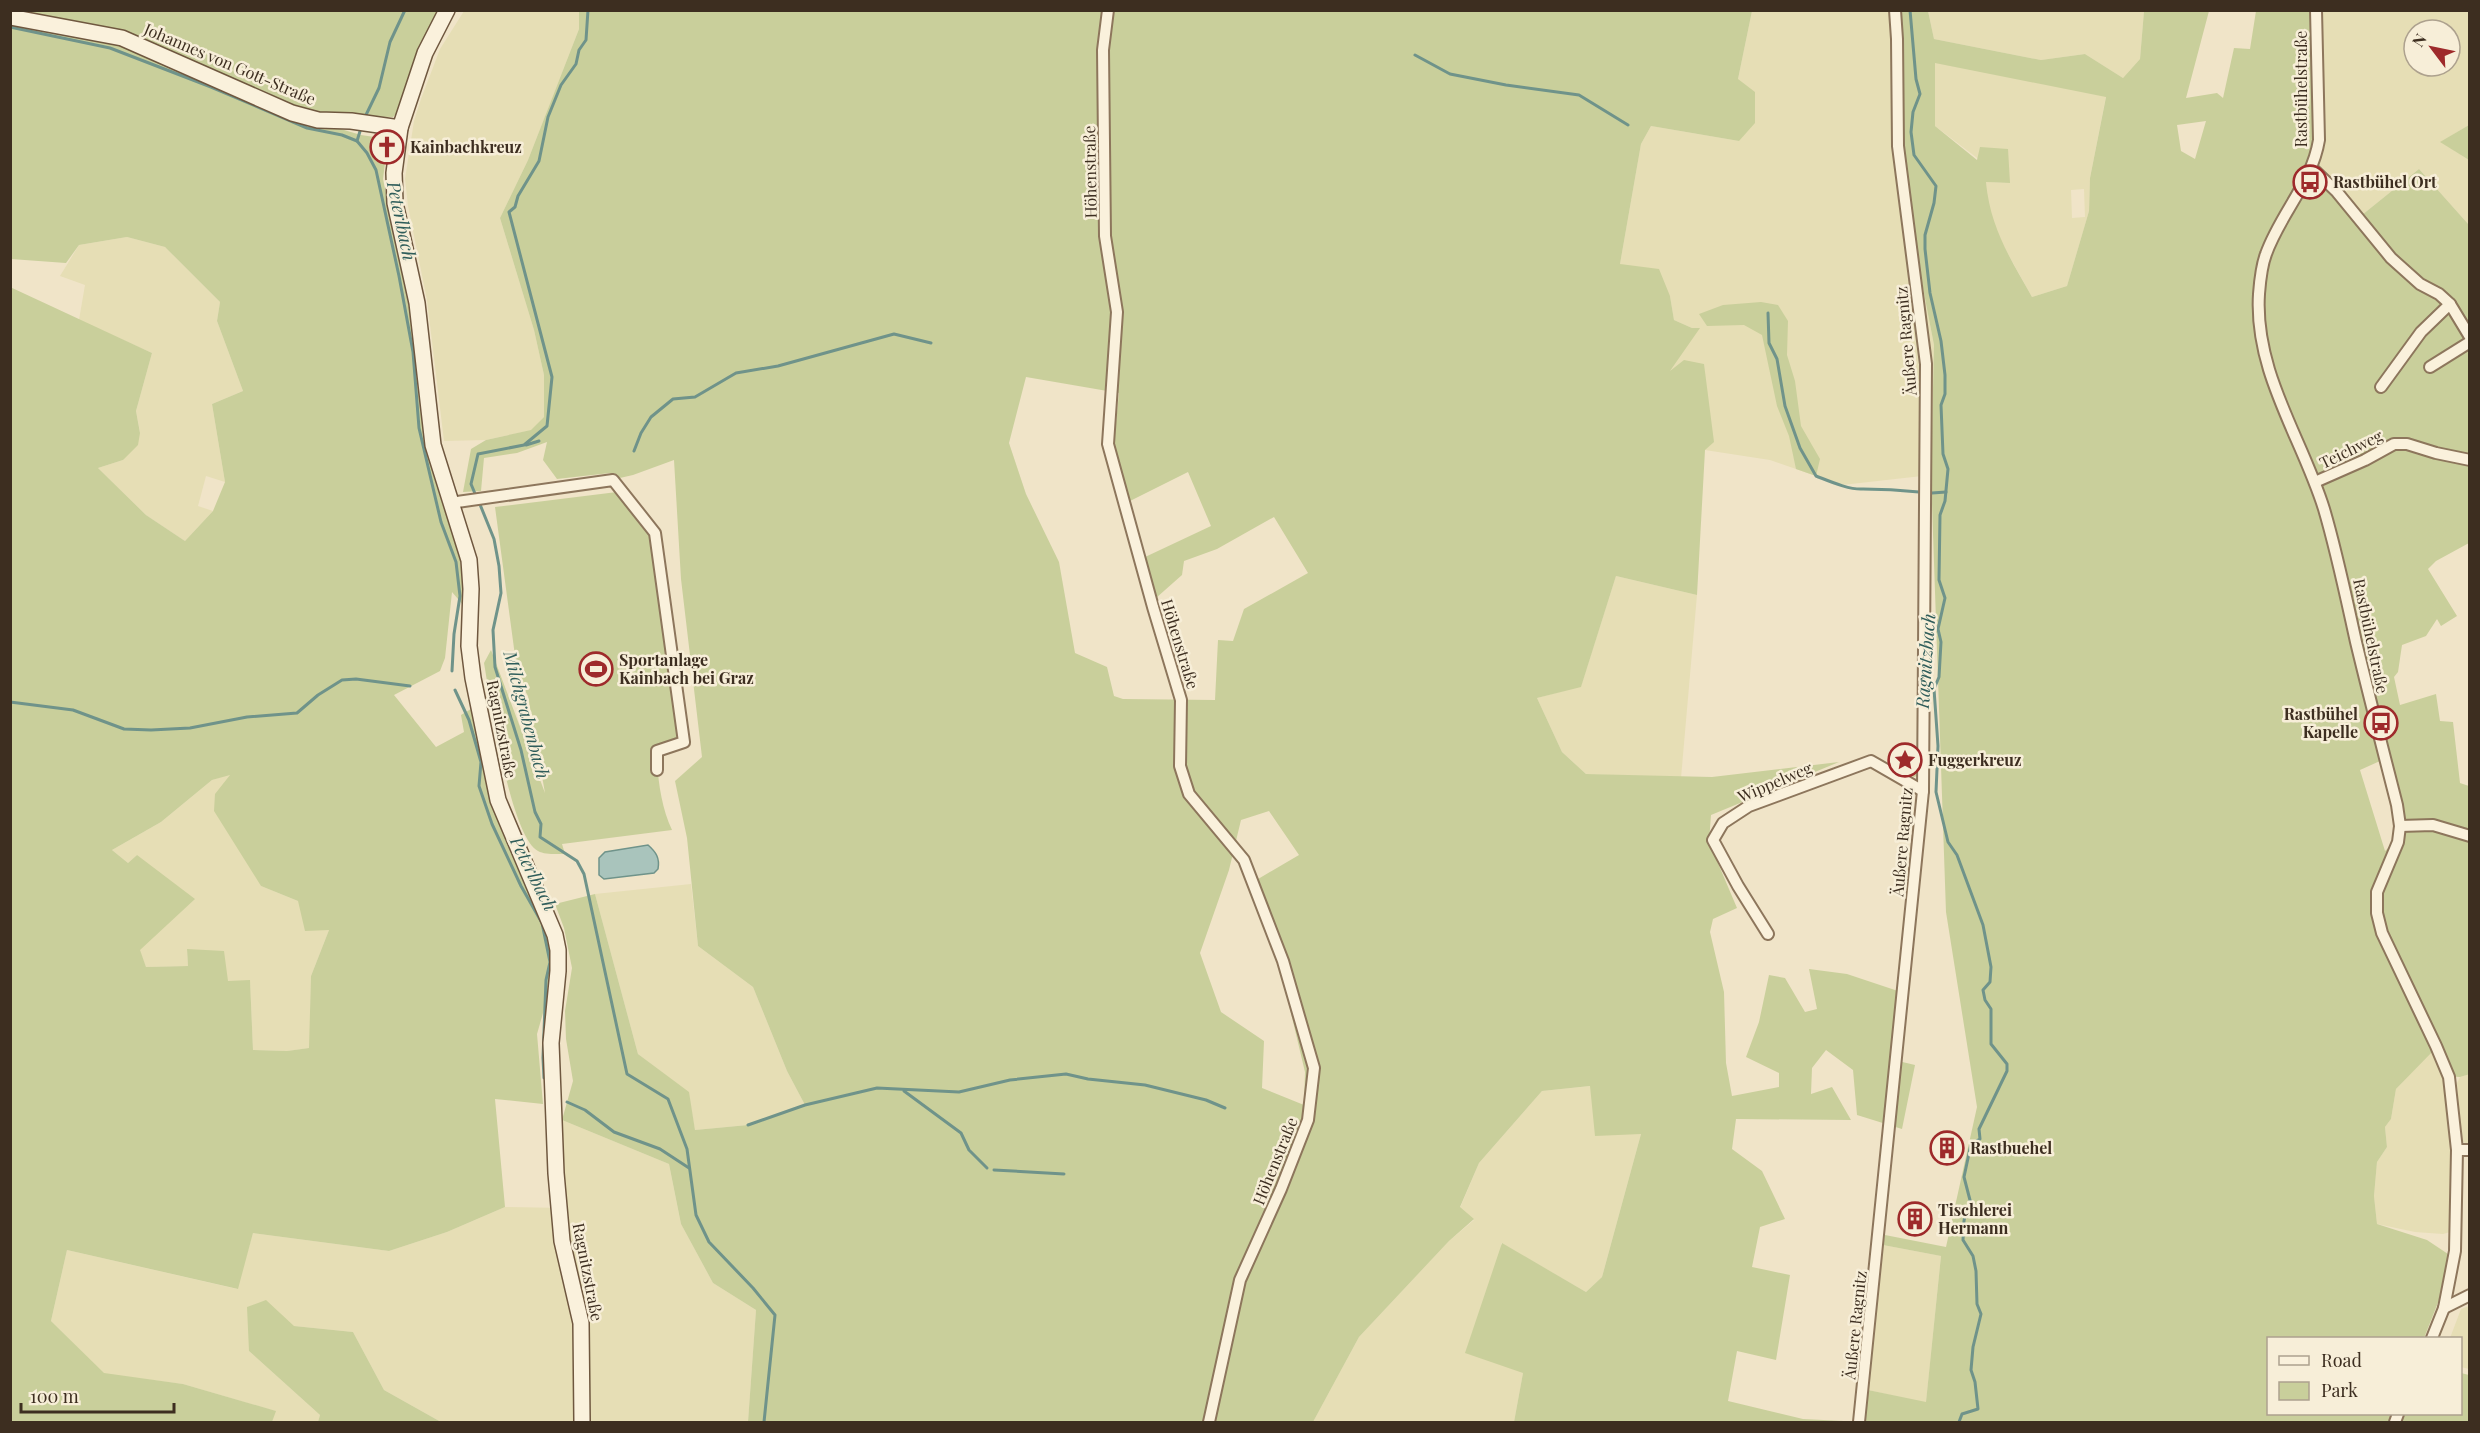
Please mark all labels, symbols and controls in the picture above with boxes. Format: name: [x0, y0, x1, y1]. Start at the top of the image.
street label: Johannes von Gott-Straße: [140, 17, 319, 109]
north arrow: [2402, 18, 2462, 78]
text: N: [2407, 29, 2431, 50]
street label: Rastbühelstraße: [2290, 31, 2311, 147]
street label: Höhenstraße: [1078, 125, 1101, 219]
church icon: Kainbachkreuz: [369, 129, 405, 165]
place label: Kainbachkreuz: [410, 136, 522, 157]
bus stop icon: Rastbühel Ort: [2292, 164, 2328, 200]
place label: Rastbühel Ort: [2333, 171, 2437, 192]
water label: Peterlbach: [382, 178, 422, 263]
street label: Äußere Ragnitz: [1890, 285, 1921, 398]
street label: Teichweg: [2316, 424, 2386, 473]
street label: Rastbühelstraße: [2349, 577, 2394, 695]
street label: Höhenstraße: [1157, 596, 1204, 691]
water label: Ragnitzbach: [1910, 613, 1940, 710]
water label: Milchgrabenbach: [498, 647, 556, 781]
place label: Sportanlage Kainbach bei Graz: [619, 649, 754, 688]
sports icon: Sportanlage Kainbach bei Graz: [578, 651, 614, 687]
street label: Ragnitzstraße: [483, 678, 522, 780]
place label: Rastbühel Kapelle: [2284, 703, 2358, 742]
bus stop icon: Rastbühel Kapelle: [2363, 705, 2399, 741]
place icon: Fuggerkreuz: [1887, 742, 1923, 778]
place label: Fuggerkreuz: [1928, 749, 2022, 770]
street label: Wippelweg: [1734, 756, 1816, 807]
street label: Äußere Ragnitz: [1886, 786, 1917, 898]
water label: Peterlbach: [504, 831, 563, 915]
street label: Höhenstraße: [1247, 1114, 1302, 1208]
building icon: Rastbuehel: [1929, 1130, 1965, 1166]
place label: Rastbuehel: [1970, 1137, 2052, 1158]
place label: Tischlerei Hermann: [1938, 1199, 2012, 1238]
building icon: Tischlerei Hermann: [1897, 1201, 1933, 1237]
street label: Ragnitzstraße: [569, 1221, 608, 1323]
street label: Äußere Ragnitz: [1838, 1269, 1871, 1382]
legend: [2267, 1337, 2462, 1415]
text: Road: [2321, 1348, 2362, 1372]
scale bar: [21, 1376, 174, 1414]
text: Park: [2321, 1378, 2358, 1402]
text: 100 m: [30, 1384, 79, 1408]

